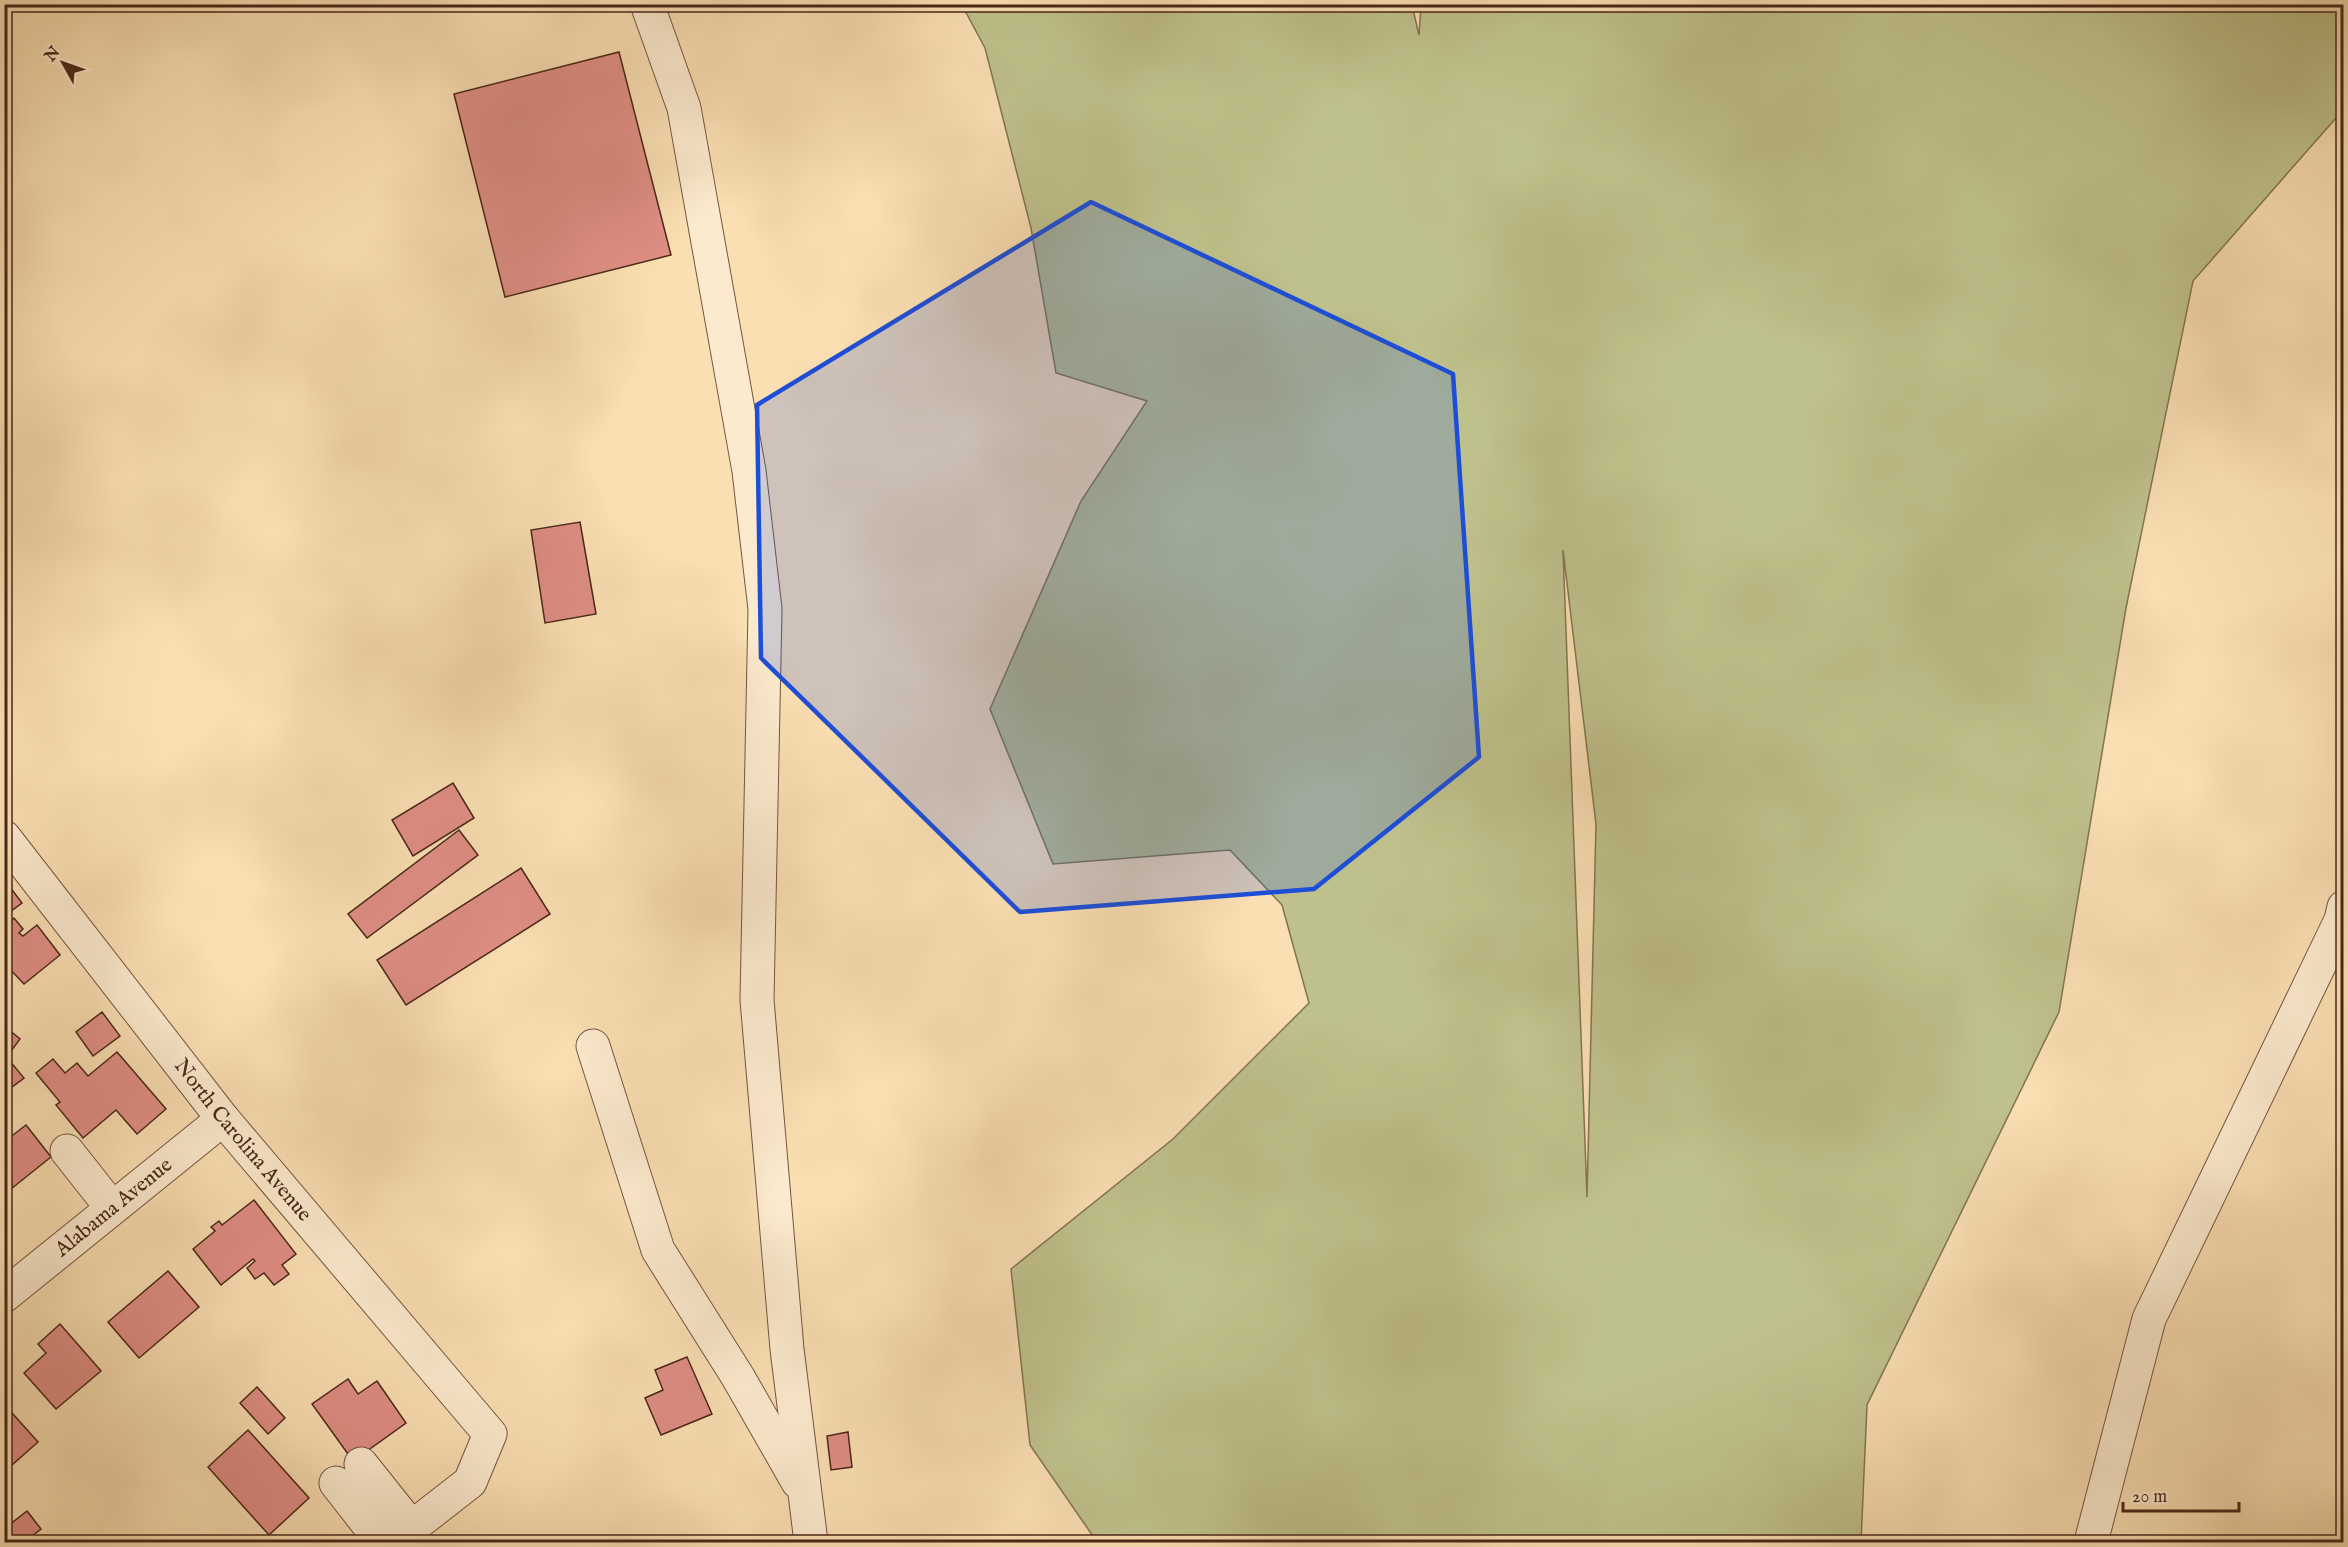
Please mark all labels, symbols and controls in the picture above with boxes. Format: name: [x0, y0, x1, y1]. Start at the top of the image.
north arrow: [33, 33, 93, 93]
text: N: [40, 43, 65, 67]
street label: North Carolina Avenue: [168, 1053, 318, 1228]
street label: Alabama Avenue: [49, 1152, 178, 1264]
scale bar: [2123, 1475, 2238, 1513]
text: 20 m: [2132, 1486, 2167, 1509]

